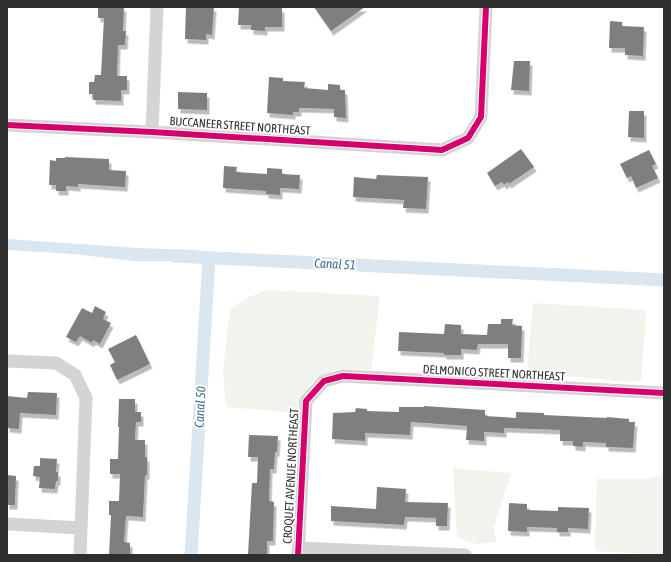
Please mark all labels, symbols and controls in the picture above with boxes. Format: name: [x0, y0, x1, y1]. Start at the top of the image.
street label: BUCCANEER STREET NORTHEAST: [169, 114, 312, 138]
water label: Canal 51: [314, 255, 356, 273]
street label: DELMONICO STREET NORTHEAST: [422, 362, 566, 384]
water label: Canal 50: [191, 386, 209, 428]
street label: CROQUET AVENUE NORTHEAST: [280, 407, 302, 544]

